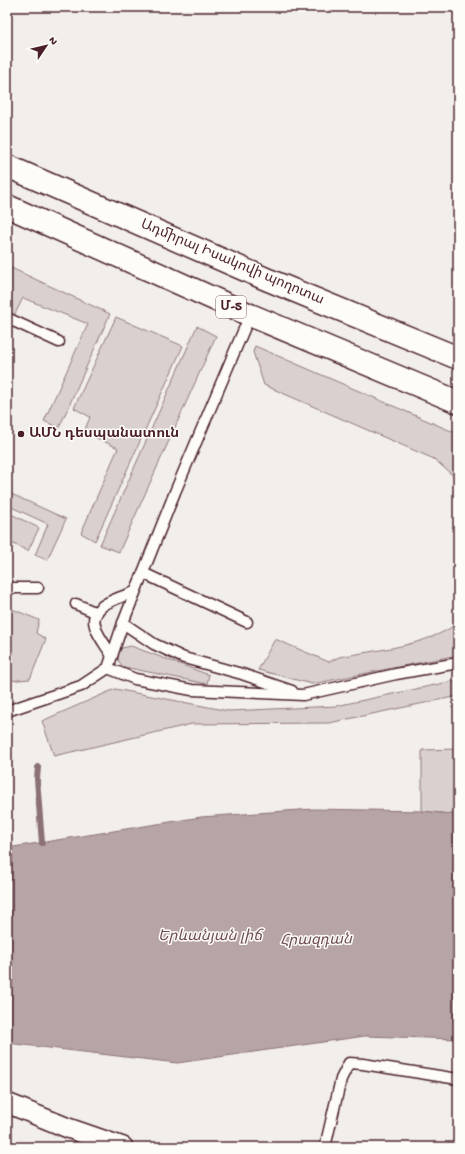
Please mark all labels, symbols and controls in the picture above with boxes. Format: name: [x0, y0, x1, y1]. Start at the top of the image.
north arrow: [26, 26, 66, 66]
text: N: [46, 35, 60, 48]
street label: Ադմիրալ Իսակովի պողոտա: [138, 217, 326, 309]
road number: Մ-5: [216, 296, 246, 318]
place label: ԱՄՆ դեսպանատուն: [29, 426, 179, 443]
marker: ԱՄՆ դեսպանատուն: [16, 429, 26, 439]
water label: Երևանյան լիճ: [158, 928, 264, 946]
water label: Հրազդան: [280, 931, 353, 951]

